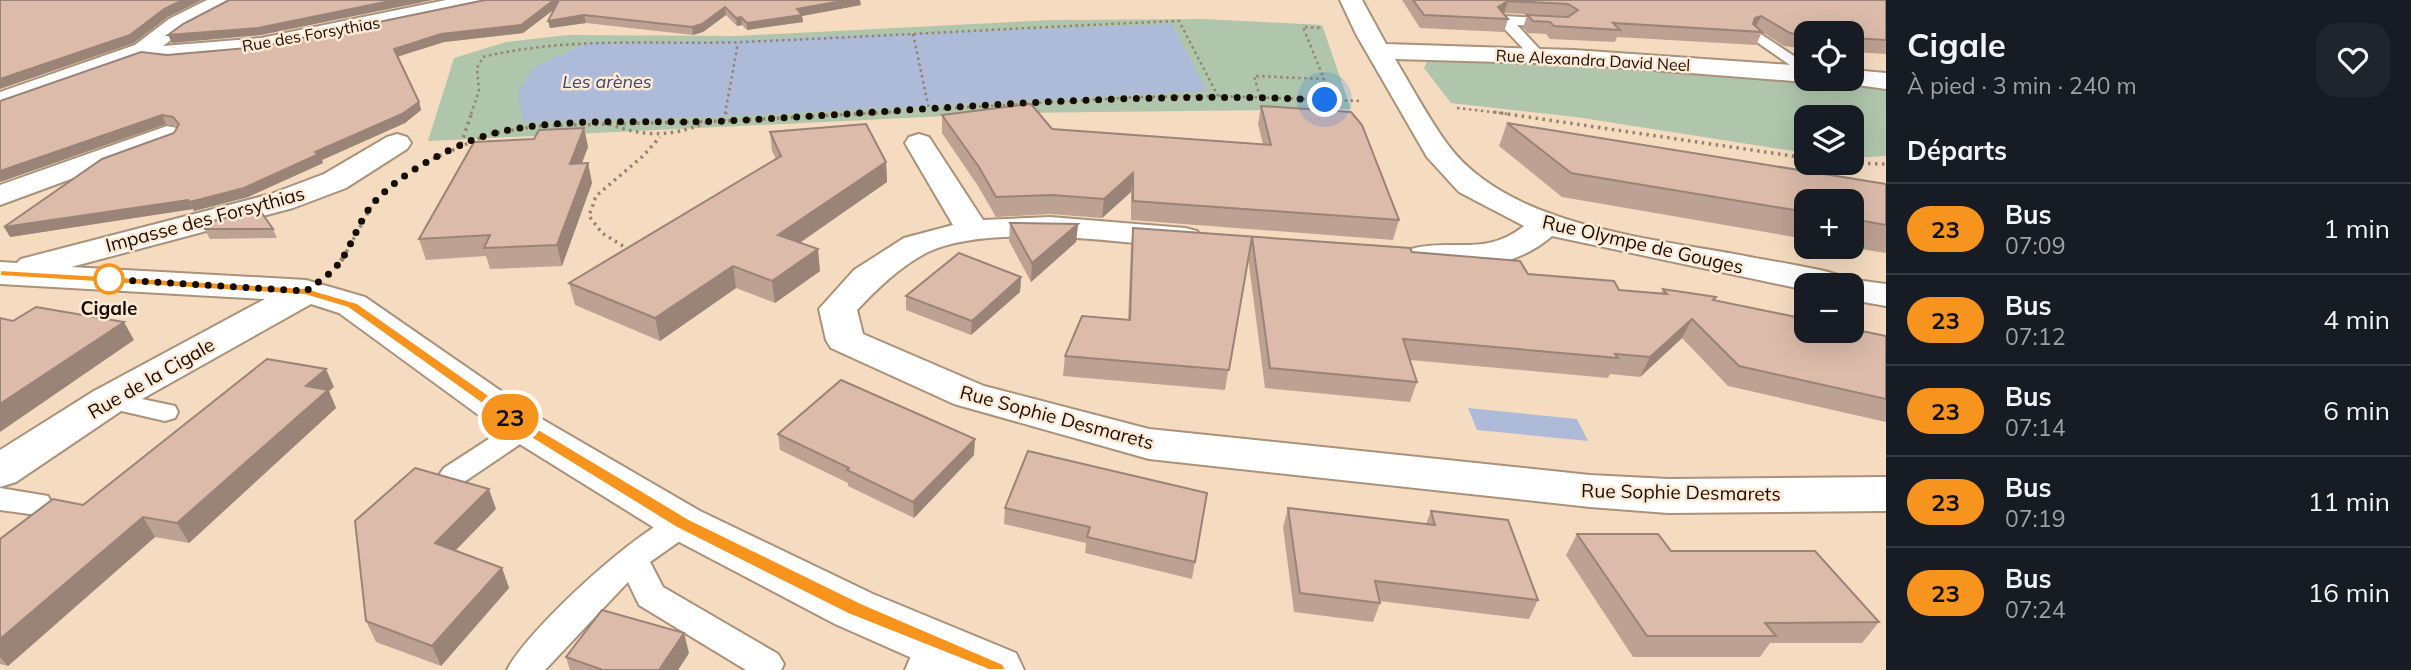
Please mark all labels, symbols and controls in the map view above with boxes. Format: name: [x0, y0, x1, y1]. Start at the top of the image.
street label: Rue des Forsythias: [240, 12, 382, 56]
map controls: [1794, 21, 1864, 343]
button: locate: [1794, 21, 1864, 91]
button: heart: [2316, 23, 2390, 97]
text: Cigale: [1907, 24, 2006, 65]
street label: Rue Alexandra David Neel: [1495, 45, 1691, 75]
water label: Les arènes: [562, 70, 652, 93]
text: À pied · 3 min · 240 m: [1907, 71, 2137, 100]
your location: [1307, 82, 1342, 117]
button: layers: [1794, 105, 1864, 175]
text: Départs: [1907, 134, 2007, 167]
street label: Impasse des Forsythias: [103, 181, 307, 257]
button: +: [1794, 189, 1864, 259]
text: Bus: [2005, 198, 2051, 231]
street label: Rue Olympe de Gouges: [1540, 209, 1746, 279]
text: 1 min: [2323, 212, 2390, 245]
text: 23: [1931, 214, 1960, 244]
text: 07:09: [2005, 231, 2065, 260]
marker: Cigale: [94, 264, 124, 294]
button: −: [1794, 273, 1864, 343]
text: Bus: [2005, 289, 2051, 322]
place label: Cigale: [81, 296, 137, 320]
text: 4 min: [2323, 303, 2390, 336]
text: 23: [1931, 305, 1960, 335]
text: 07:12: [2005, 322, 2065, 351]
street label: Rue de la Cigale: [83, 332, 219, 424]
street label: Rue Sophie Desmarets: [957, 380, 1157, 454]
text: Bus: [2005, 380, 2051, 413]
line badge: 23: [478, 394, 542, 440]
text: 6 min: [2323, 394, 2390, 427]
text: 23: [1931, 396, 1960, 426]
text: 23: [496, 402, 524, 432]
text: 07:14: [2005, 413, 2065, 442]
text: Bus: [2005, 471, 2051, 504]
street label: Rue Sophie Desmarets: [1581, 478, 1781, 506]
text: 11 min: [2308, 485, 2390, 518]
text: 23: [1931, 487, 1960, 517]
text: 07:19: [2005, 504, 2065, 533]
text: Bus: [2005, 562, 2051, 595]
text: 16 min: [2308, 576, 2390, 609]
text: 23: [1931, 578, 1960, 608]
text: 07:24: [2005, 595, 2065, 624]

